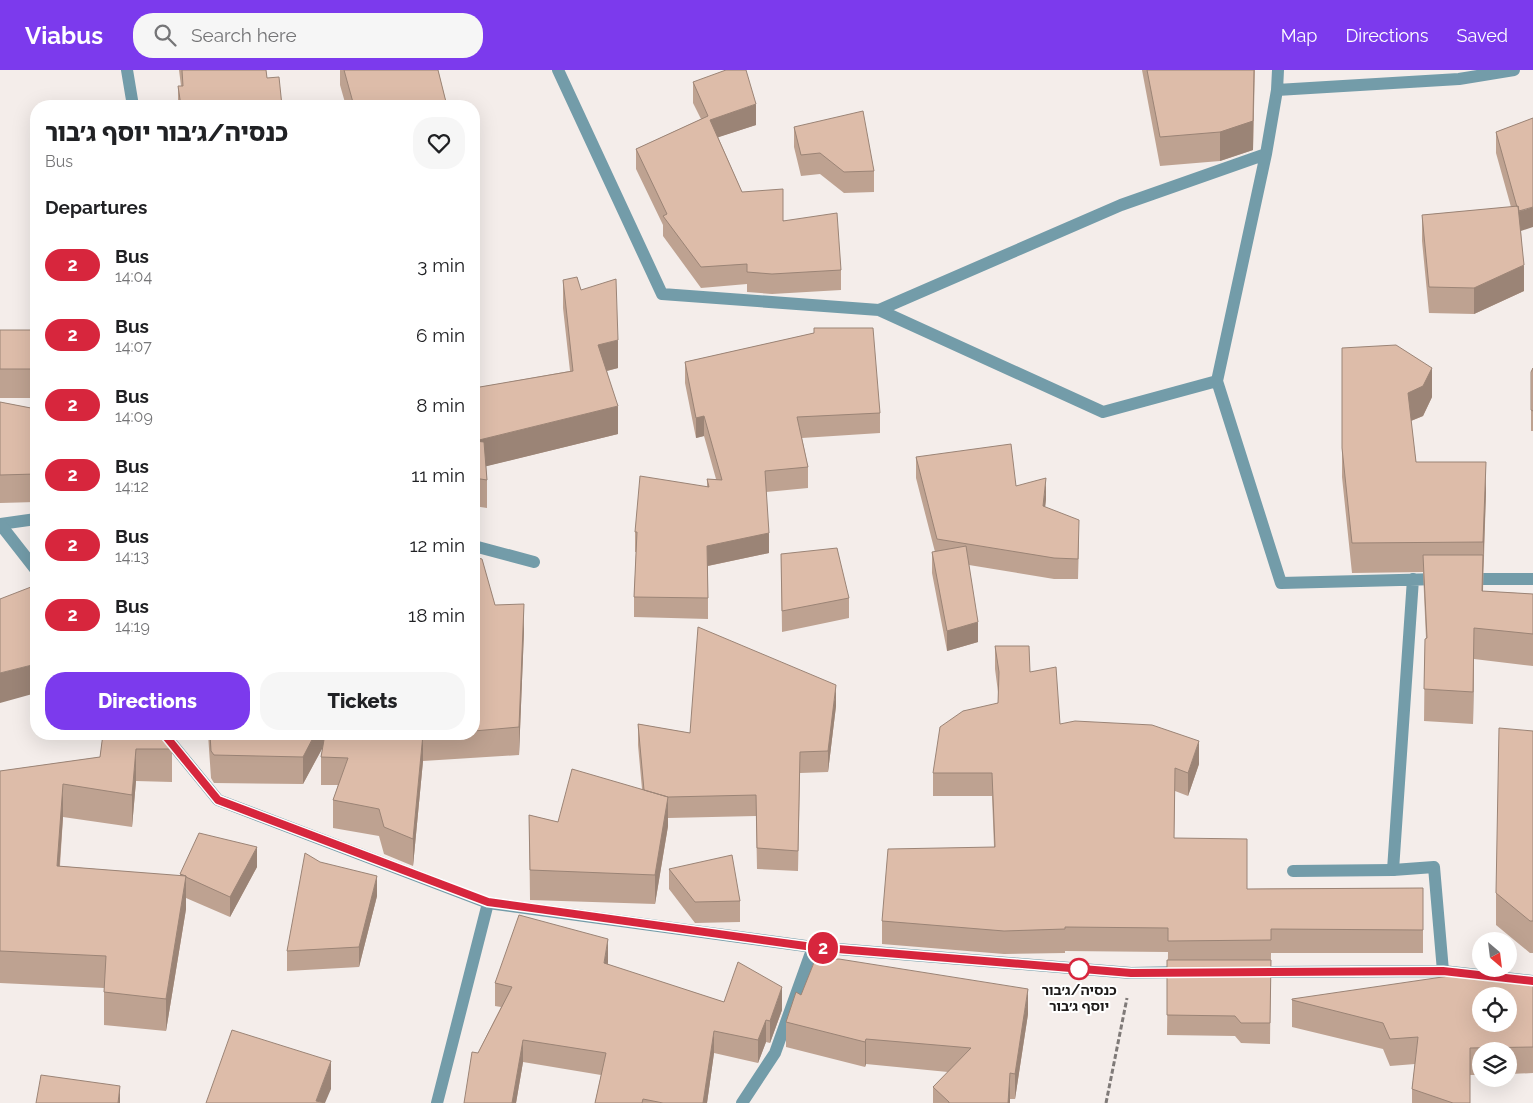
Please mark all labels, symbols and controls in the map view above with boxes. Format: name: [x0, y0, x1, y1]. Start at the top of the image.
search box: [133, 13, 483, 58]
text: Viabus: [25, 21, 103, 50]
icon: search: [151, 21, 179, 49]
text: Search here: [191, 24, 297, 46]
text: Map: [1281, 25, 1317, 46]
text: Directions: [1345, 25, 1429, 46]
text: Saved: [1457, 25, 1508, 46]
button: heart: [413, 117, 465, 169]
text: כנסיה/ג׳בור יוסף ג׳בור: [45, 118, 288, 147]
text: Bus: [45, 152, 73, 171]
text: Departures: [45, 196, 147, 218]
text: Bus: [115, 245, 149, 267]
text: 2: [67, 254, 78, 275]
text: 3 min: [417, 254, 465, 276]
text: 14:04: [115, 267, 152, 286]
text: Bus: [115, 315, 149, 337]
text: 2: [67, 324, 78, 345]
text: 6 min: [416, 324, 465, 346]
text: 14:07: [115, 337, 152, 356]
text: Bus: [115, 385, 149, 407]
text: 2: [67, 394, 78, 415]
text: 8 min: [416, 394, 465, 416]
text: 14:09: [115, 407, 153, 426]
text: Bus: [115, 455, 149, 477]
text: 2: [67, 464, 78, 485]
text: 11 min: [411, 464, 465, 486]
text: 14:12: [115, 477, 149, 496]
text: Bus: [115, 525, 149, 547]
text: 2: [67, 534, 78, 555]
text: 12 min: [409, 534, 465, 556]
text: 14:13: [115, 547, 149, 566]
text: Bus: [115, 595, 149, 617]
text: 2: [67, 604, 78, 625]
text: 18 min: [408, 604, 465, 626]
text: 14:19: [115, 617, 150, 636]
button: Directions: [45, 672, 250, 730]
button: Tickets: [260, 672, 465, 730]
line badge: 2: [807, 932, 839, 964]
north arrow: [1472, 932, 1518, 978]
map controls: [1472, 932, 1517, 1087]
text: 2: [818, 937, 828, 958]
marker: כנסיה/ג׳בור יוסף ג׳בור: [1068, 958, 1090, 980]
place label: כנסיה/ג׳בור יוסף ג׳בור: [1041, 982, 1117, 1014]
button: locate: [1472, 987, 1517, 1032]
button: layers: [1472, 1042, 1517, 1087]

